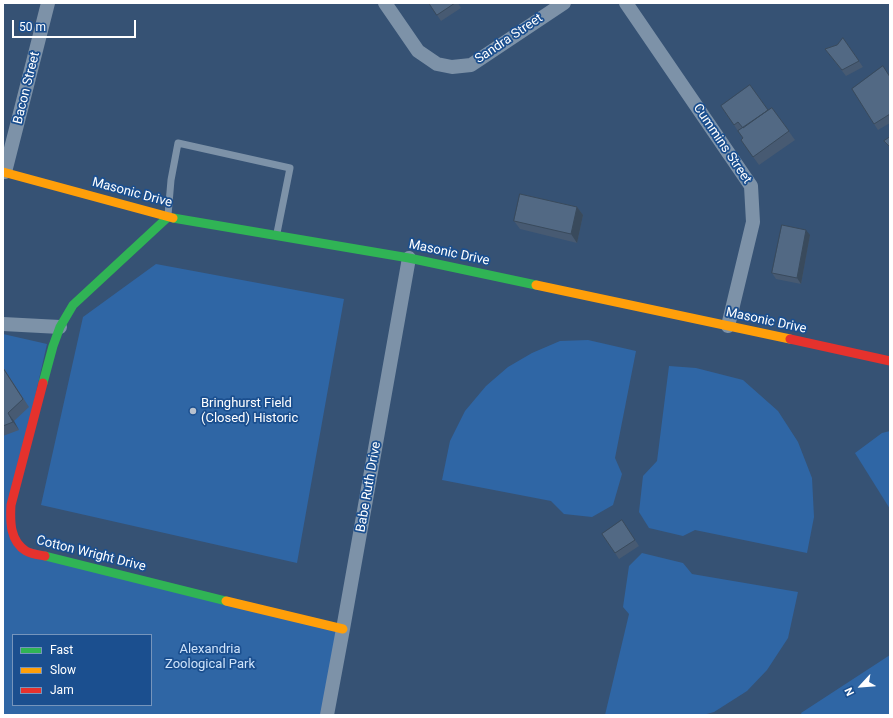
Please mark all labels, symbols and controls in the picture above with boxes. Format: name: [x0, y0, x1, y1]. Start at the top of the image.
street label: Sandra Street: [472, 11, 546, 67]
scale bar: [14, 12, 138, 38]
text: 50 m: [19, 20, 46, 34]
street label: Bacon Street: [10, 50, 44, 126]
street label: Cummins Street: [690, 101, 754, 187]
street label: Masonic Drive: [90, 175, 174, 211]
street label: Masonic Drive: [407, 237, 491, 269]
street label: Masonic Drive: [724, 305, 808, 337]
place label: Bringhurst Field (Closed) Historic: [201, 396, 298, 427]
marker: Bringhurst Field (Closed) Historic: [188, 406, 198, 416]
street label: Babe Ruth Drive: [353, 441, 385, 533]
street label: Cotton Wright Drive: [35, 533, 147, 575]
legend: [12, 634, 152, 706]
park label: Alexandria Zoological Park: [165, 642, 255, 673]
text: Fast: [50, 643, 73, 657]
text: Slow: [50, 663, 76, 677]
north arrow: [841, 666, 881, 706]
text: Jam: [50, 683, 74, 697]
text: N: [842, 685, 857, 698]

